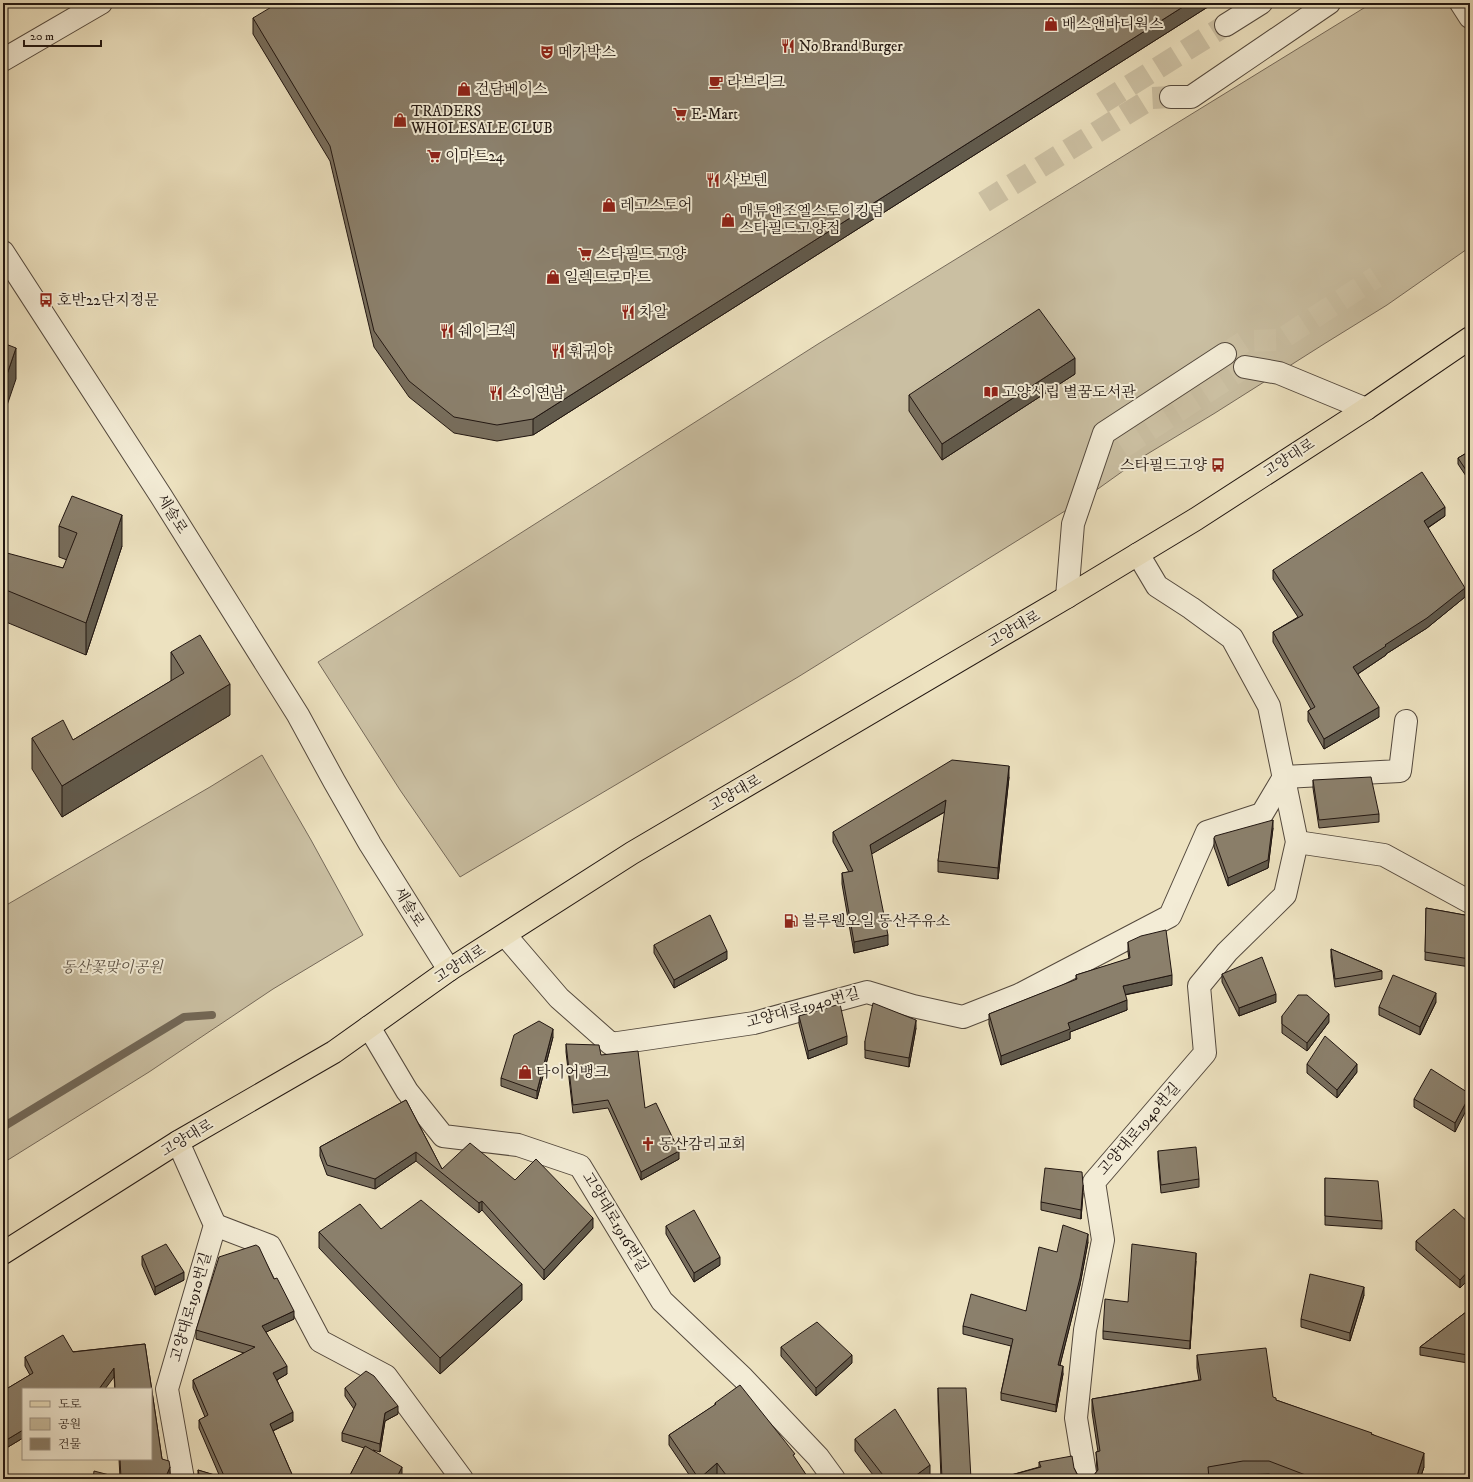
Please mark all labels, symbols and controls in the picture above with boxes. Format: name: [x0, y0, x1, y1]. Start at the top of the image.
place label: 배스앤바디웍스: [1062, 15, 1164, 34]
shop icon: 배스앤바디웍스: [1043, 16, 1059, 32]
scale bar: [24, 22, 101, 48]
text: 20 m: [30, 29, 54, 44]
place label: No Brand Burger: [799, 37, 903, 56]
restaurant icon: No Brand Burger: [780, 38, 796, 54]
place label: 메가박스: [558, 43, 616, 62]
theatre icon: 메가박스: [539, 44, 555, 60]
place label: 라브리크: [727, 73, 785, 92]
cafe icon: 라브리크: [708, 74, 724, 90]
place label: 건담베이스: [475, 80, 548, 99]
shop icon: 건담베이스: [456, 81, 472, 97]
place label: TRADERS WHOLESALE CLUB: [410, 102, 553, 138]
place label: E-Mart: [691, 105, 738, 124]
supermarket icon: E-Mart: [672, 106, 688, 122]
shop icon: TRADERS WHOLESALE CLUB: [392, 112, 408, 128]
place label: 이마트24: [445, 147, 505, 166]
supermarket icon: 이마트24: [426, 148, 442, 164]
place label: 사보텐: [724, 171, 767, 190]
restaurant icon: 사보텐: [705, 172, 721, 188]
place label: 레고스토어: [620, 196, 692, 215]
shop icon: 레고스토어: [601, 197, 617, 213]
place label: 매튜앤조엘스토이킹덤 스타필드고양점: [739, 202, 884, 238]
shop icon: 매튜앤조엘스토이킹덤 스타필드고양점: [720, 212, 736, 228]
place label: 스타필드 고양: [596, 245, 687, 264]
supermarket icon: 스타필드 고양: [577, 246, 593, 262]
place label: 일렉트로마트: [564, 268, 651, 287]
shop icon: 일렉트로마트: [545, 269, 561, 285]
place label: 호반22단지정문: [57, 291, 159, 310]
bus stop icon: 호반22단지정문: [38, 292, 54, 308]
place label: 차알: [639, 303, 668, 322]
restaurant icon: 차알: [620, 304, 636, 320]
place label: 쉐이크쉑: [458, 322, 516, 341]
restaurant icon: 쉐이크쉑: [439, 323, 455, 339]
place label: 훠궈야: [569, 342, 613, 361]
restaurant icon: 훠궈야: [550, 343, 566, 359]
place label: 고양시립 별꿈도서관: [1002, 383, 1136, 402]
place label: 소이연남: [507, 384, 565, 403]
library icon: 고양시립 별꿈도서관: [983, 384, 999, 400]
restaurant icon: 소이연남: [488, 385, 504, 401]
street label: 고양대로: [1260, 434, 1319, 482]
place label: 스타필드고양: [1120, 456, 1207, 475]
bus stop icon: 스타필드고양: [1210, 457, 1226, 473]
street label: 세솔로: [152, 491, 192, 538]
street label: 고양대로: [984, 606, 1044, 652]
street label: 고양대로: [705, 770, 765, 816]
street label: 세솔로: [389, 884, 429, 931]
place label: 블루웰오일 동산주유소: [802, 912, 951, 931]
fuel station icon: 블루웰오일 동산주유소: [783, 913, 799, 929]
street label: 고양대로: [431, 940, 490, 988]
park label: 동산꽃맞이공원: [61, 958, 164, 977]
street label: 고양대로1940번길: [744, 984, 862, 1032]
place label: 타이어뱅크: [536, 1063, 609, 1082]
shop icon: 타이어뱅크: [517, 1064, 533, 1080]
street label: 고양대로1940번길: [1094, 1079, 1184, 1179]
street label: 고양대로: [157, 1115, 217, 1161]
place label: 동산감리교회: [659, 1135, 746, 1154]
church icon: 동산감리교회: [640, 1136, 656, 1152]
street label: 고양대로1916번길: [578, 1169, 652, 1275]
street label: 고양대로1910번길: [166, 1250, 216, 1364]
legend: [22, 1388, 152, 1460]
text: 도로: [58, 1397, 82, 1412]
text: 공원: [58, 1417, 81, 1432]
text: 건물: [58, 1437, 82, 1452]

